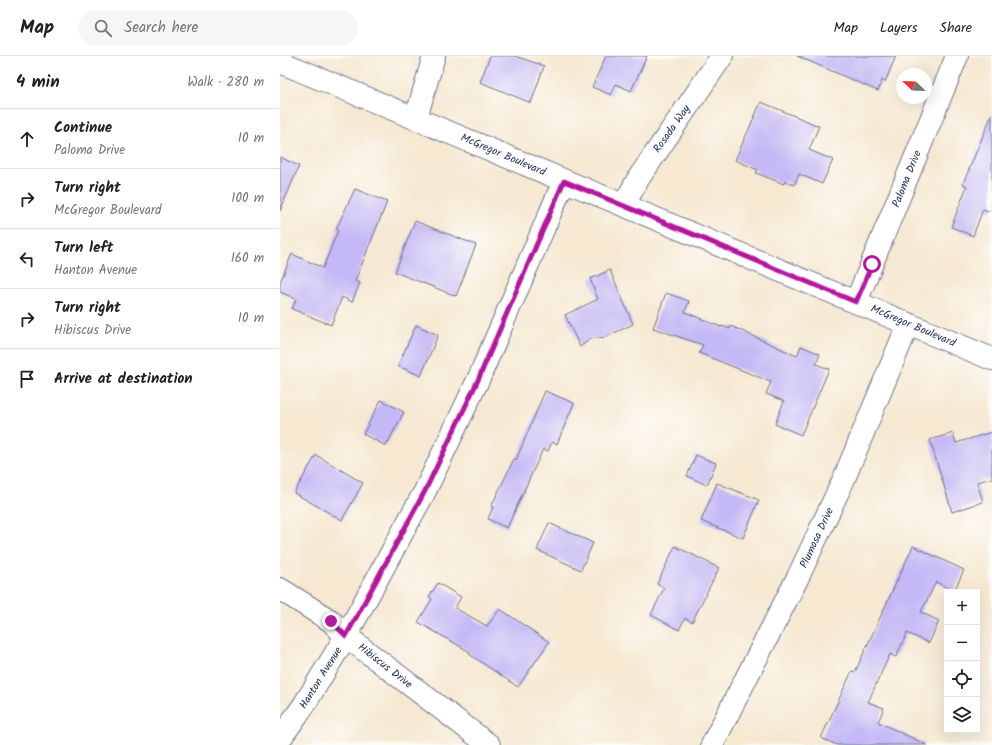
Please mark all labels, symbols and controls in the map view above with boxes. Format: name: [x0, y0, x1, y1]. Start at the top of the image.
search box: [78, 10, 358, 46]
text: Map: [20, 13, 54, 43]
text: Search here: [124, 16, 198, 40]
icon: search: [92, 17, 114, 39]
text: Map: [834, 17, 858, 39]
text: Layers: [880, 17, 918, 39]
text: Share: [940, 17, 972, 39]
north arrow: [896, 68, 932, 104]
text: 4 min: [16, 69, 60, 96]
text: Walk · 280 m: [188, 72, 264, 93]
street label: Rosada Way: [649, 101, 696, 157]
text: Continue: [54, 116, 112, 140]
icon: ahead: [16, 128, 38, 150]
text: 10 m: [238, 128, 264, 149]
street label: McGregor Boulevard: [458, 129, 549, 181]
text: Paloma Drive: [54, 140, 125, 161]
street label: Paloma Drive: [887, 148, 927, 210]
text: Turn right: [54, 176, 121, 200]
icon: right: [16, 188, 38, 210]
text: 100 m: [231, 188, 264, 209]
text: McGregor Boulevard: [54, 200, 162, 221]
text: Turn left: [54, 236, 114, 260]
icon: left: [16, 248, 38, 270]
text: 160 m: [231, 248, 264, 269]
route start: [863, 255, 881, 273]
text: Hanton Avenue: [54, 260, 137, 281]
text: Turn right: [54, 296, 121, 320]
street label: McGregor Boulevard: [868, 300, 959, 352]
icon: right: [16, 308, 38, 330]
text: 10 m: [238, 308, 264, 329]
text: Hibiscus Drive: [54, 320, 131, 341]
text: Arrive at destination: [54, 367, 193, 391]
icon: arrive: [16, 368, 38, 390]
street label: Plumosa Drive: [795, 505, 839, 571]
map controls: [944, 589, 980, 733]
button: +: [944, 589, 980, 625]
route end: [322, 612, 340, 630]
button: −: [944, 625, 980, 661]
street label: Hibiscus Drive: [354, 639, 416, 693]
street label: Hanton Avenue: [295, 643, 347, 713]
button: locate: [944, 661, 980, 697]
button: layers: [944, 697, 980, 733]

